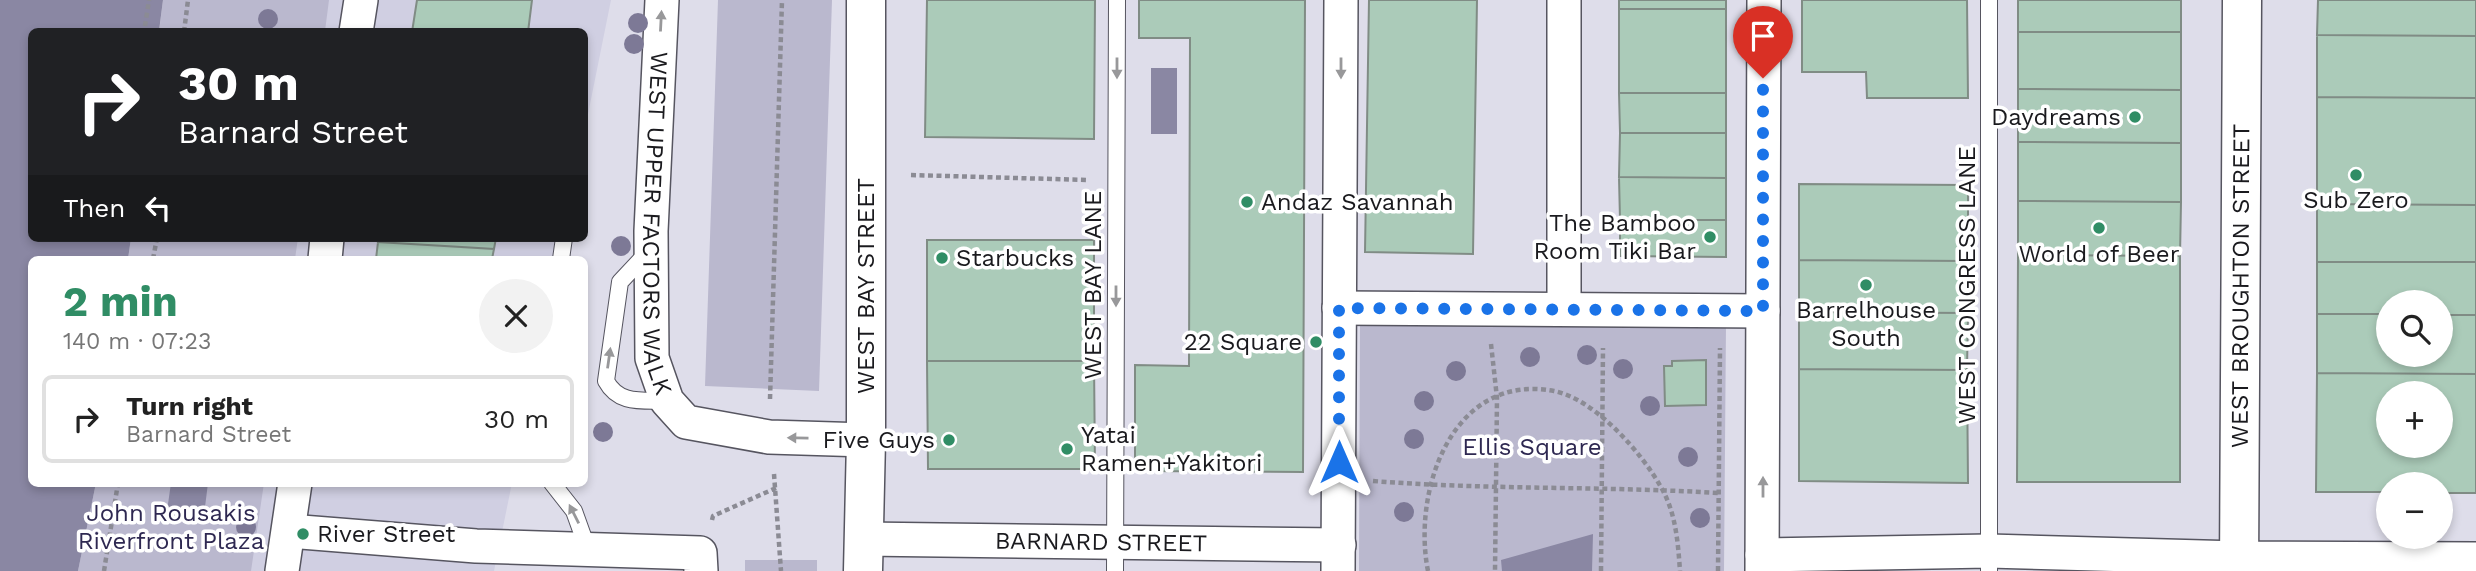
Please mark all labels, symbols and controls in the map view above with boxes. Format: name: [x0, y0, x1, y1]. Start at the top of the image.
pin: [1733, 6, 1793, 78]
one-way arrow: [656, 10, 667, 32]
icon: arrive: [1744, 17, 1782, 55]
street label: WEST UPPER FACTORS WALK: [637, 51, 678, 399]
text: 30 m: [178, 54, 299, 112]
icon: right: [63, 56, 154, 147]
one-way arrow: [1111, 57, 1123, 79]
one-way arrow: [1335, 57, 1346, 79]
place label: Daydreams: [1991, 103, 2121, 131]
marker: Daydreams: [2127, 109, 2143, 125]
text: Barnard Street: [178, 113, 408, 151]
street label: WEST BROUGHTON STREET: [2226, 124, 2255, 448]
street label: WEST CONGRESS LANE: [1953, 146, 1981, 424]
marker: Sub Zero: [2348, 167, 2364, 183]
street label: WEST BAY STREET: [852, 178, 880, 394]
place label: Sub Zero: [2303, 186, 2409, 214]
place label: Andaz Savannah: [1261, 188, 1454, 216]
icon: left: [139, 189, 177, 227]
street label: WEST BAY LANE: [1079, 191, 1107, 379]
text: Then: [63, 193, 125, 223]
marker: Andaz Savannah: [1239, 194, 1255, 210]
place label: The Bamboo Room Tiki Bar: [1534, 209, 1696, 265]
marker: World of Beer: [2091, 220, 2107, 236]
marker: The Bamboo Room Tiki Bar: [1702, 229, 1718, 245]
place label: World of Beer: [2018, 240, 2180, 268]
place label: Starbucks: [956, 244, 1074, 272]
marker: Starbucks: [934, 250, 950, 266]
text: 2 min: [63, 277, 178, 326]
marker: Barrelhouse South: [1858, 277, 1874, 293]
button: close: [479, 279, 553, 353]
one-way arrow: [1110, 285, 1122, 307]
map controls: [2376, 290, 2453, 549]
button: search: [2376, 290, 2453, 367]
place label: Barrelhouse South: [1796, 296, 1936, 352]
text: 140 m · 07:23: [63, 328, 211, 355]
place label: 22 Square: [1184, 328, 1302, 356]
marker: 22 Square: [1308, 334, 1324, 350]
one-way arrow: [604, 347, 615, 369]
button: +: [2376, 381, 2453, 458]
text: Turn right: [126, 391, 253, 421]
icon: right: [67, 400, 105, 438]
text: 30 m: [484, 404, 549, 434]
text: Barnard Street: [126, 421, 291, 448]
place label: Yatai Ramen+Yakitori: [1081, 421, 1262, 477]
position arrow: [1302, 425, 1376, 499]
place label: Five Guys: [823, 426, 935, 454]
one-way arrow: [787, 432, 809, 444]
marker: Five Guys: [941, 432, 957, 448]
park label: Ellis Square: [1462, 433, 1602, 461]
marker: Yatai Ramen+Yakitori: [1059, 441, 1075, 457]
button: −: [2376, 472, 2453, 549]
one-way arrow: [1757, 475, 1768, 497]
park label: John Rousakis Riverfront Plaza: [78, 499, 264, 555]
one-way arrow: [569, 504, 580, 524]
place label: River Street: [317, 520, 455, 548]
marker: River Street: [295, 526, 311, 542]
street label: BARNARD STREET: [995, 527, 1207, 557]

